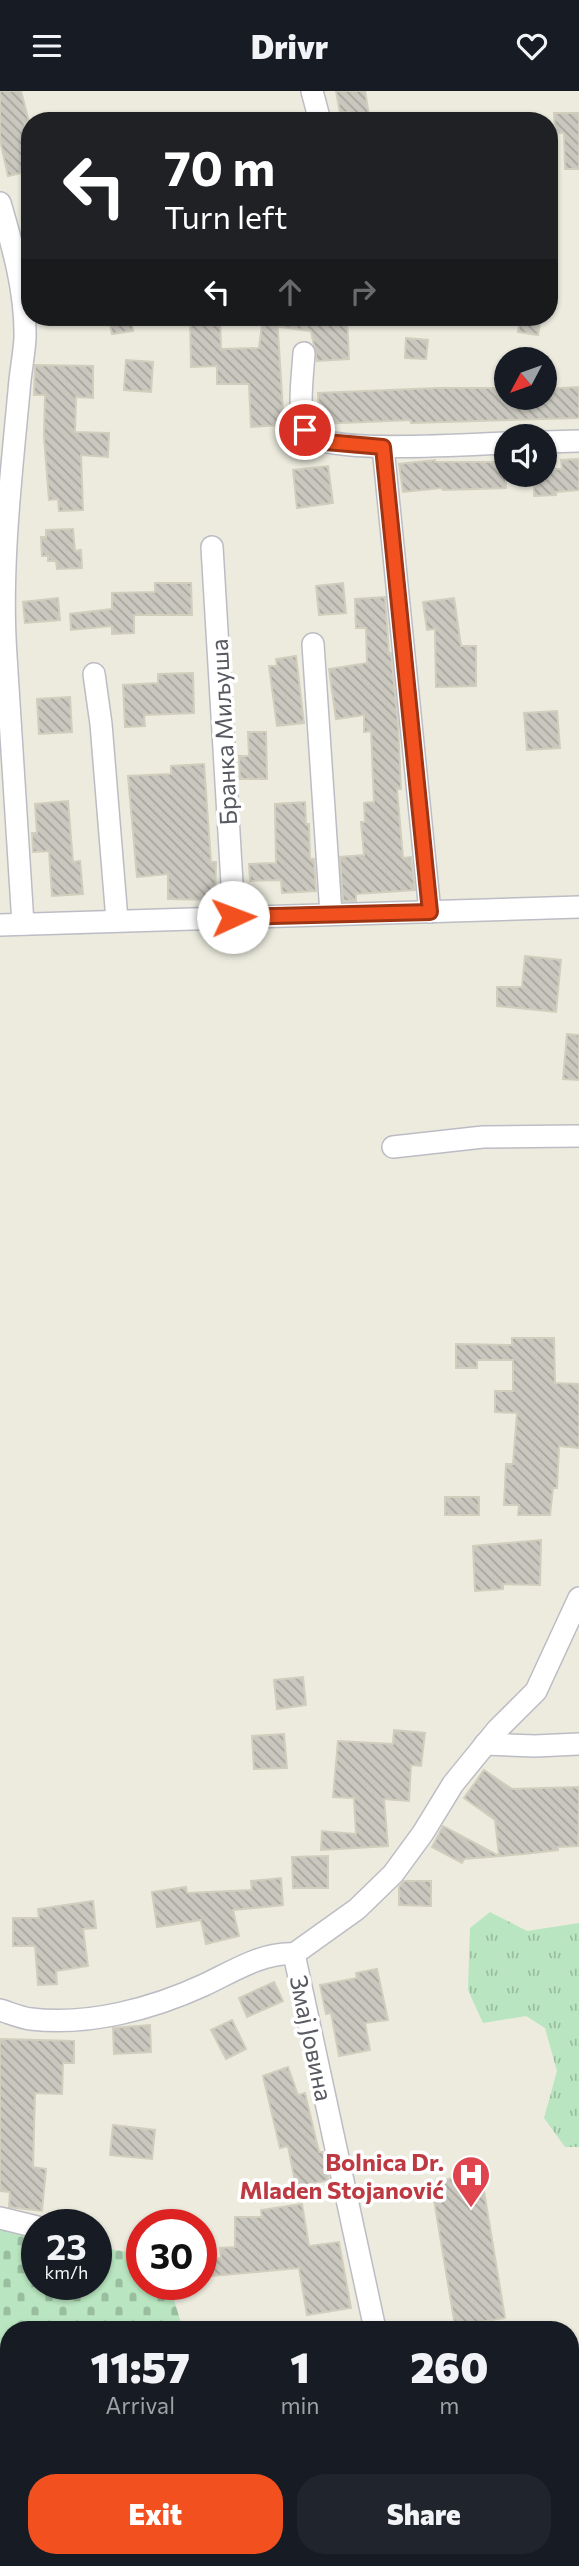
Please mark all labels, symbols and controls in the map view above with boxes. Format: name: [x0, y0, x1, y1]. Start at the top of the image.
text: Drivr: [251, 26, 328, 66]
icon: menu: [28, 27, 66, 65]
icon: heart: [513, 27, 551, 65]
text: 70 m: [164, 136, 275, 196]
icon: left: [49, 140, 140, 231]
text: Turn left: [164, 196, 288, 236]
icon: left: [198, 273, 236, 311]
icon: ahead: [271, 273, 309, 311]
icon: right: [344, 273, 382, 311]
north arrow: [494, 347, 556, 409]
map controls: [494, 347, 557, 487]
pin: [275, 400, 335, 460]
icon: arrive: [286, 411, 324, 449]
button: sound: [494, 424, 557, 487]
street label: Бранка Миљуша: [204, 638, 242, 826]
position arrow: [196, 880, 270, 954]
street label: Змај Јовина: [285, 1972, 339, 2104]
place label: Bolnica Dr. Mladen Stojanović: [240, 2147, 444, 2204]
hospital icon: Bolnica Dr. Mladen Stojanović: [450, 2154, 492, 2209]
speed limit sign: 30: [126, 2209, 217, 2300]
text: 23: [46, 2224, 87, 2267]
text: km/h: [45, 2261, 88, 2283]
text: 11:57: [91, 2340, 190, 2392]
text: 1: [290, 2340, 310, 2392]
text: 260: [410, 2340, 488, 2392]
text: Arrival: [105, 2391, 175, 2419]
text: min: [280, 2391, 320, 2419]
text: m: [439, 2391, 459, 2419]
button: Exit: [28, 2474, 283, 2554]
button: Share: [297, 2474, 551, 2554]

